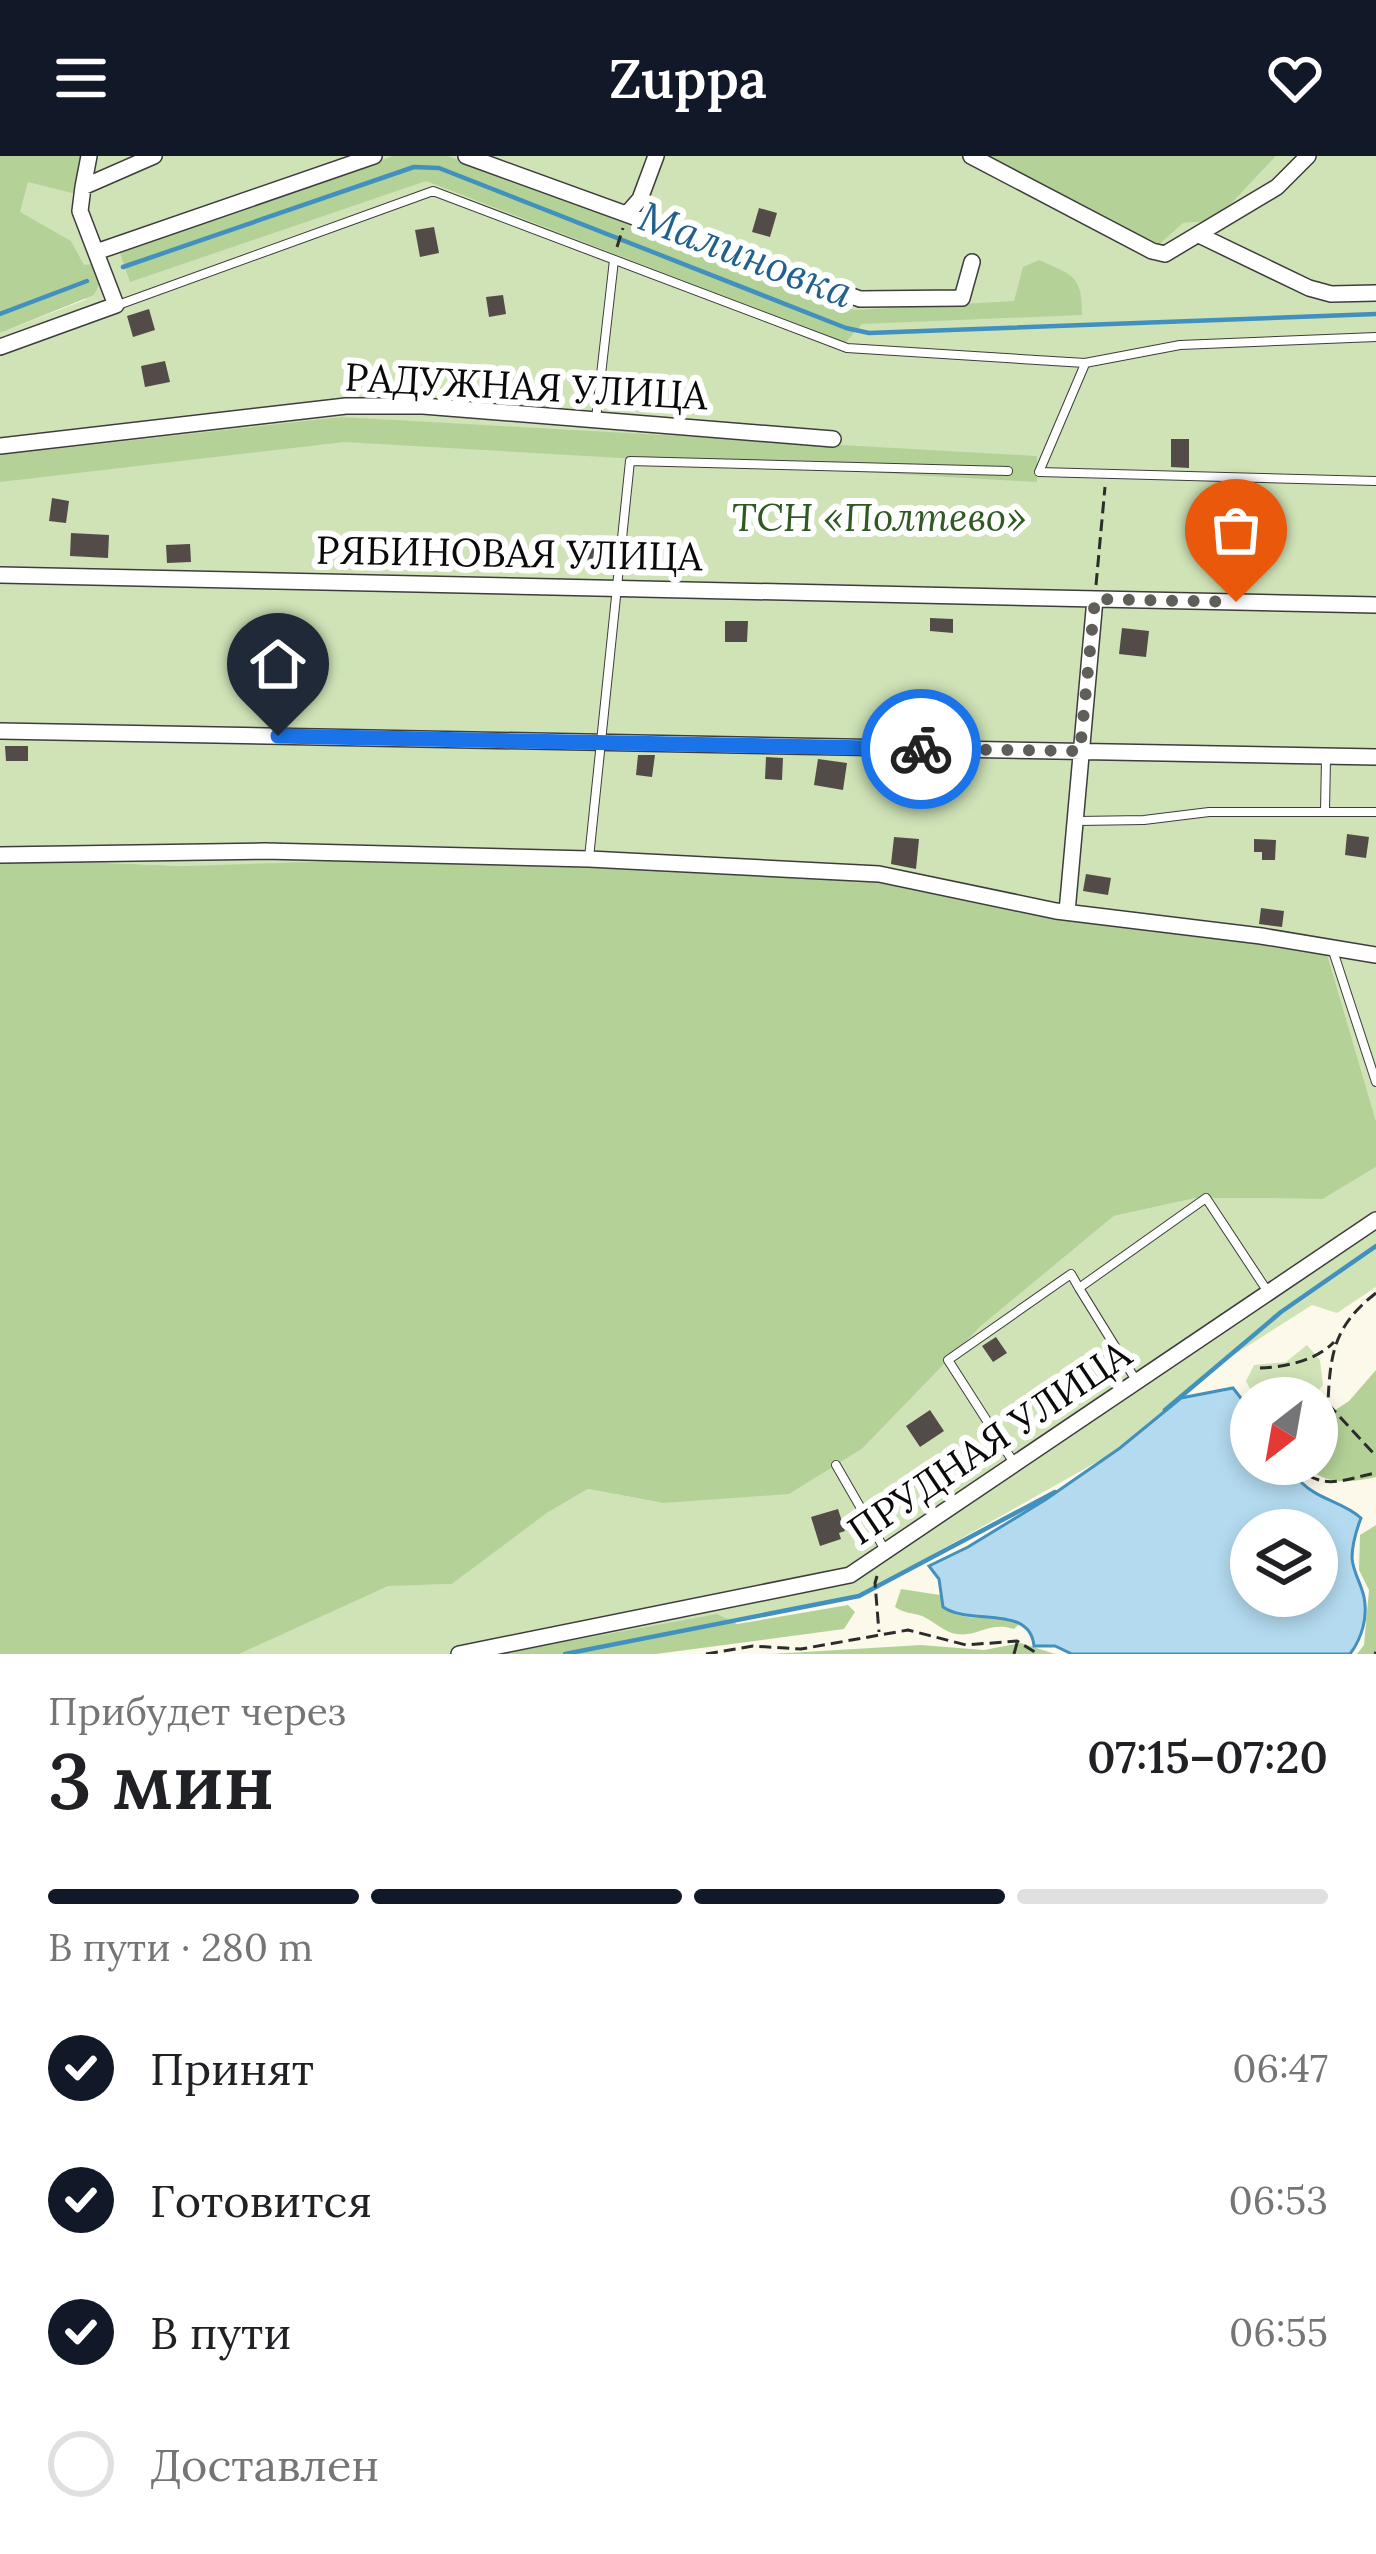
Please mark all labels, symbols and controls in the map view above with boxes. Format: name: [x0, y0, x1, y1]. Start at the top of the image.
text: Zuppa: [609, 44, 767, 113]
icon: menu: [48, 45, 114, 111]
icon: heart: [1262, 45, 1328, 111]
water label: Малиновка: [632, 189, 861, 320]
street label: РАДУЖНАЯ УЛИЦА: [343, 352, 709, 421]
pin: [1185, 479, 1287, 602]
park label: ТСН «Полтево»: [732, 492, 1026, 542]
icon: bag: [1203, 497, 1269, 563]
street label: РЯБИНОВАЯ УЛИЦА: [315, 525, 703, 581]
pin: [227, 613, 329, 736]
icon: home: [245, 631, 311, 697]
courier: [861, 689, 981, 809]
icon: bike: [888, 716, 954, 782]
street label: ПРУДНАЯ УЛИЦА: [838, 1328, 1141, 1555]
north arrow: [1230, 1377, 1338, 1485]
map controls: [1230, 1377, 1338, 1617]
button: layers: [1230, 1509, 1338, 1617]
text: Прибудет через: [48, 1686, 346, 1736]
text: 07:15–07:20: [1087, 1728, 1328, 1785]
text: 3 мин: [48, 1731, 274, 1830]
text: В пути · 280 m: [48, 1922, 313, 1972]
icon: check: [48, 2035, 114, 2101]
text: Принят: [150, 2040, 314, 2097]
text: 06:47: [1232, 2043, 1328, 2093]
icon: check: [48, 2167, 114, 2233]
text: Готовится: [150, 2172, 372, 2229]
text: 06:53: [1229, 2175, 1328, 2225]
icon: check: [48, 2299, 114, 2365]
text: В пути: [150, 2304, 291, 2361]
text: 06:55: [1229, 2307, 1328, 2357]
text: Доставлен: [150, 2436, 379, 2493]

